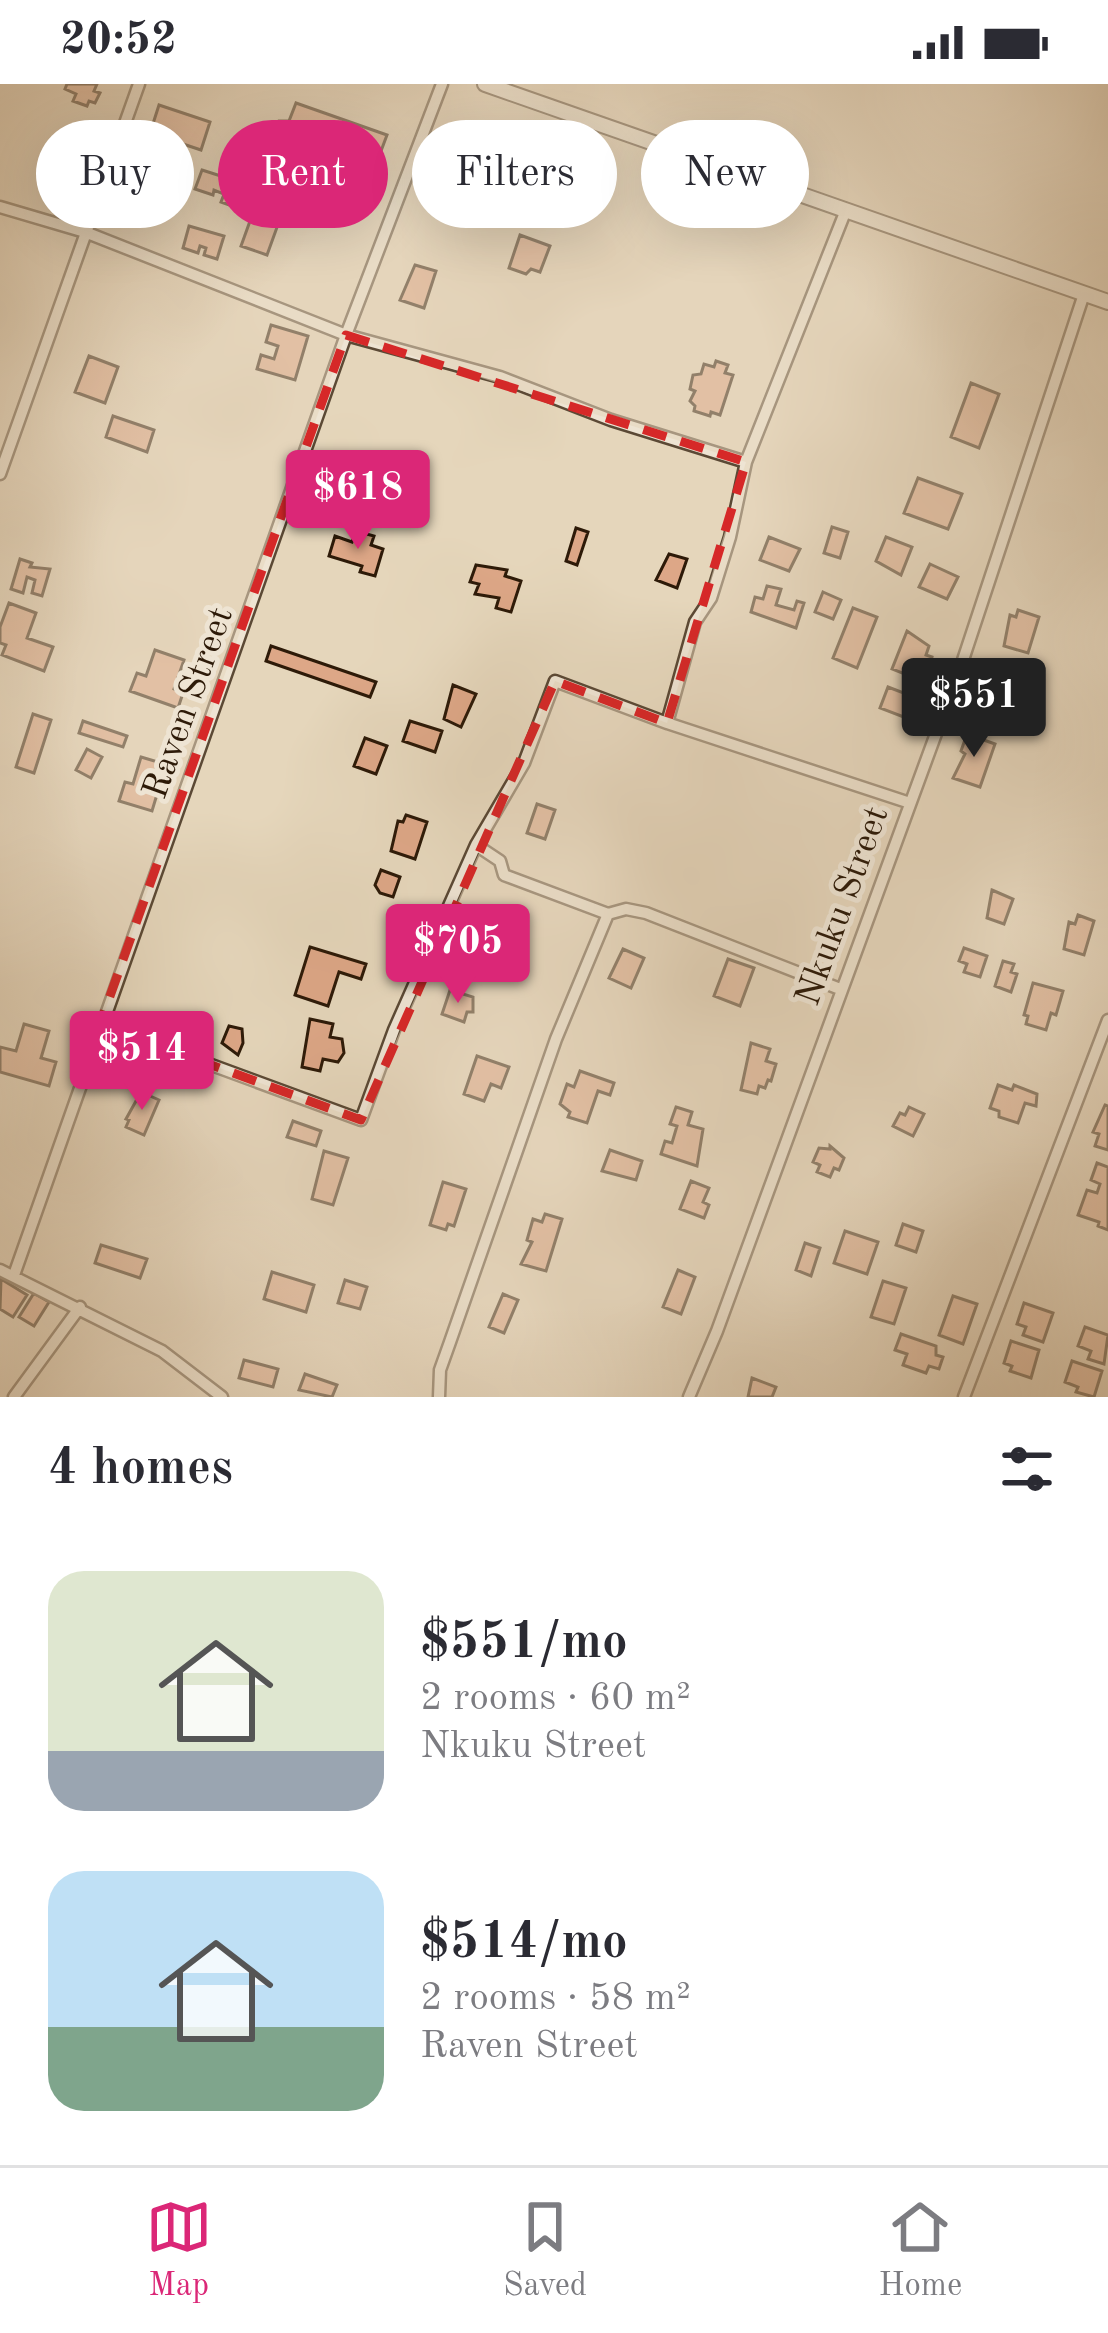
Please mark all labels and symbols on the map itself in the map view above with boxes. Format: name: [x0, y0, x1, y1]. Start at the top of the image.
pin: $618: [287, 450, 429, 552]
street label: Raven Street: [138, 603, 241, 804]
pin: $551: [903, 658, 1045, 760]
street label: Nkuku Street: [791, 802, 896, 1011]
pin: $705: [387, 904, 529, 1006]
pin: $514: [71, 1011, 213, 1113]

